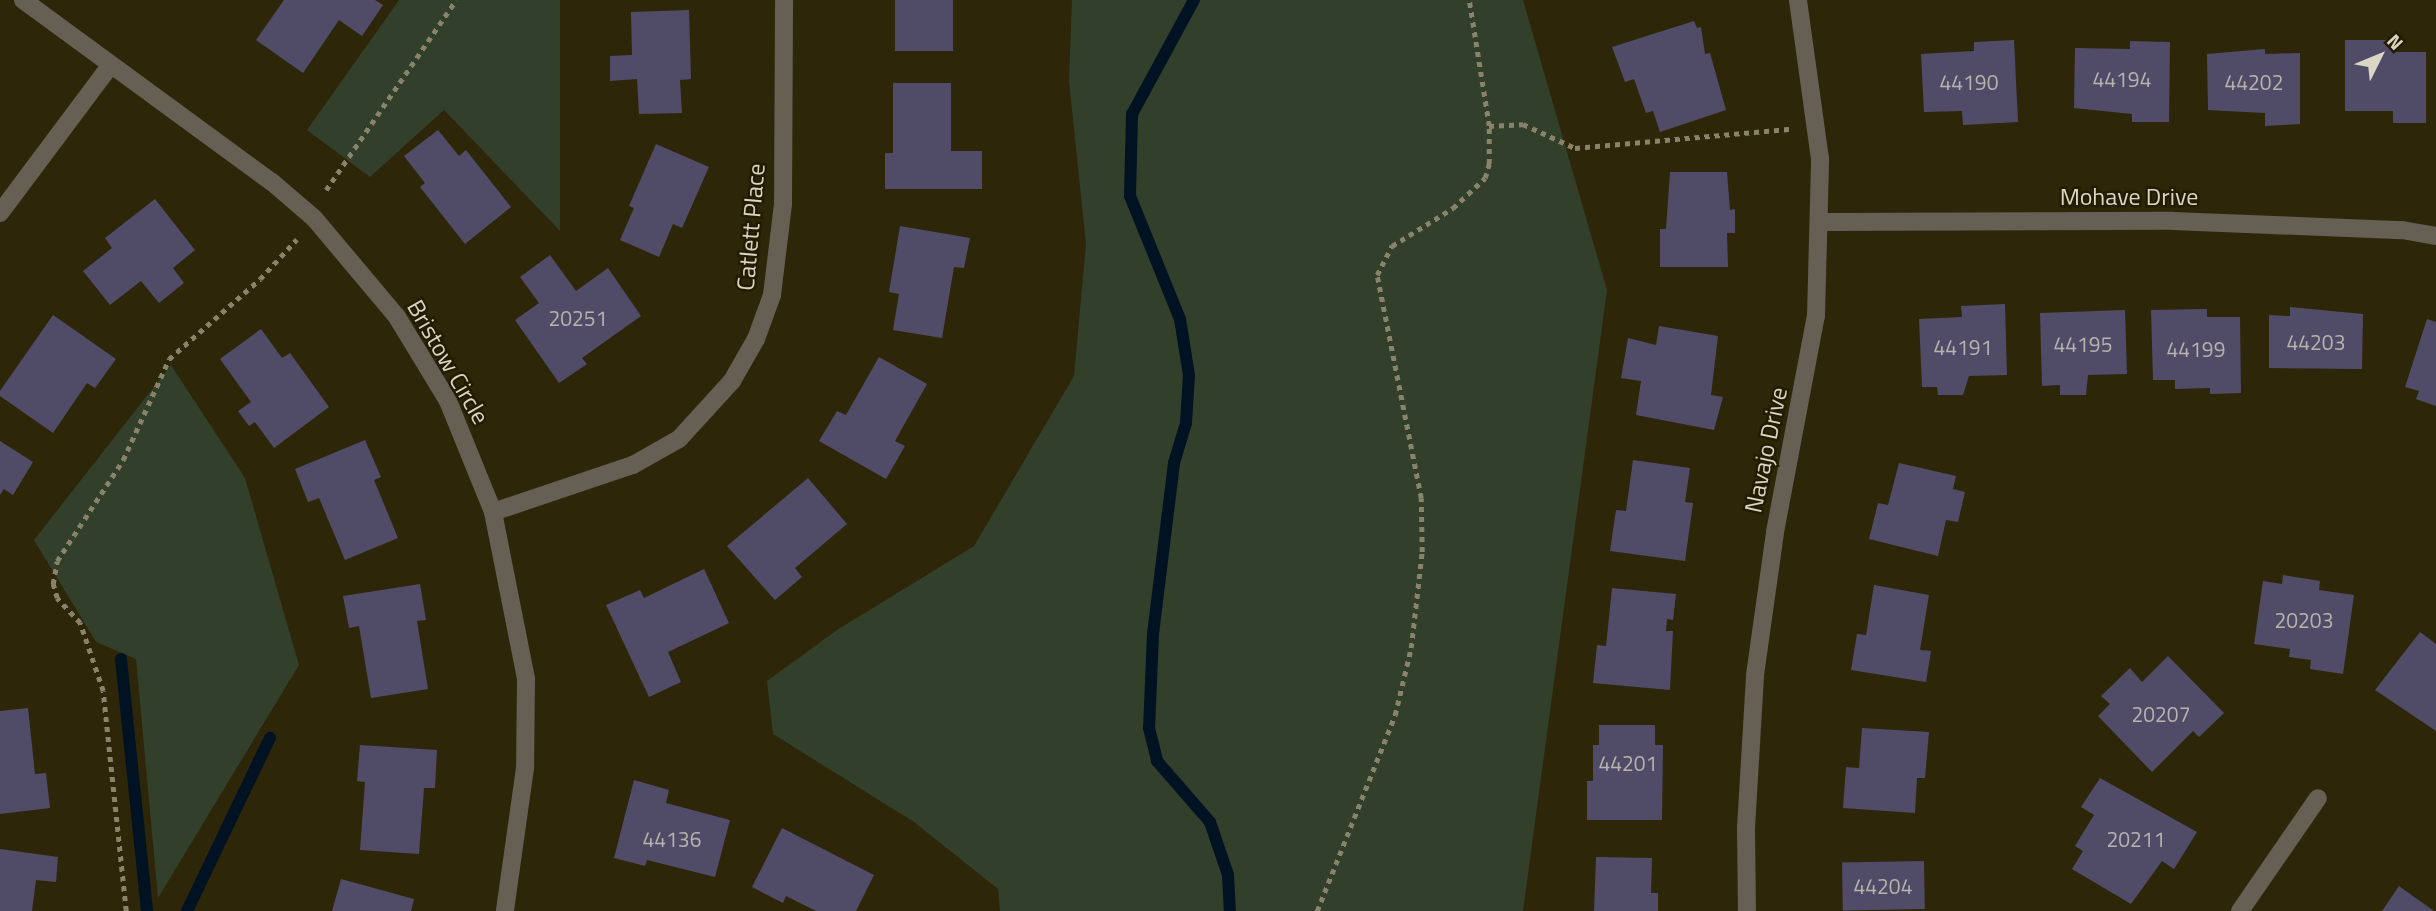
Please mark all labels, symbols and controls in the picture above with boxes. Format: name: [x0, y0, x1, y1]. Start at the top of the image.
north arrow: [2345, 21, 2415, 91]
text: N: [2381, 27, 2411, 56]
house number: 44194: [2093, 66, 2151, 92]
house number: 44190: [1940, 69, 1998, 95]
house number: 44202: [2225, 69, 2283, 95]
street label: Catlett Place: [731, 162, 771, 292]
street label: Mohave Drive: [2060, 183, 2198, 211]
street label: Bristow Circle: [401, 295, 495, 429]
house number: 20251: [549, 305, 607, 331]
house number: 44203: [2287, 329, 2345, 355]
house number: 44195: [2054, 331, 2112, 357]
house number: 44191: [1934, 334, 1992, 360]
house number: 44199: [2167, 336, 2225, 362]
street label: Navajo Drive: [1739, 385, 1793, 515]
house number: 20203: [2275, 607, 2333, 633]
house number: 20207: [2132, 701, 2190, 727]
house number: 44201: [1599, 750, 1657, 776]
house number: 44136: [643, 826, 701, 852]
house number: 20211: [2107, 826, 2165, 852]
house number: 44204: [1854, 873, 1912, 899]

